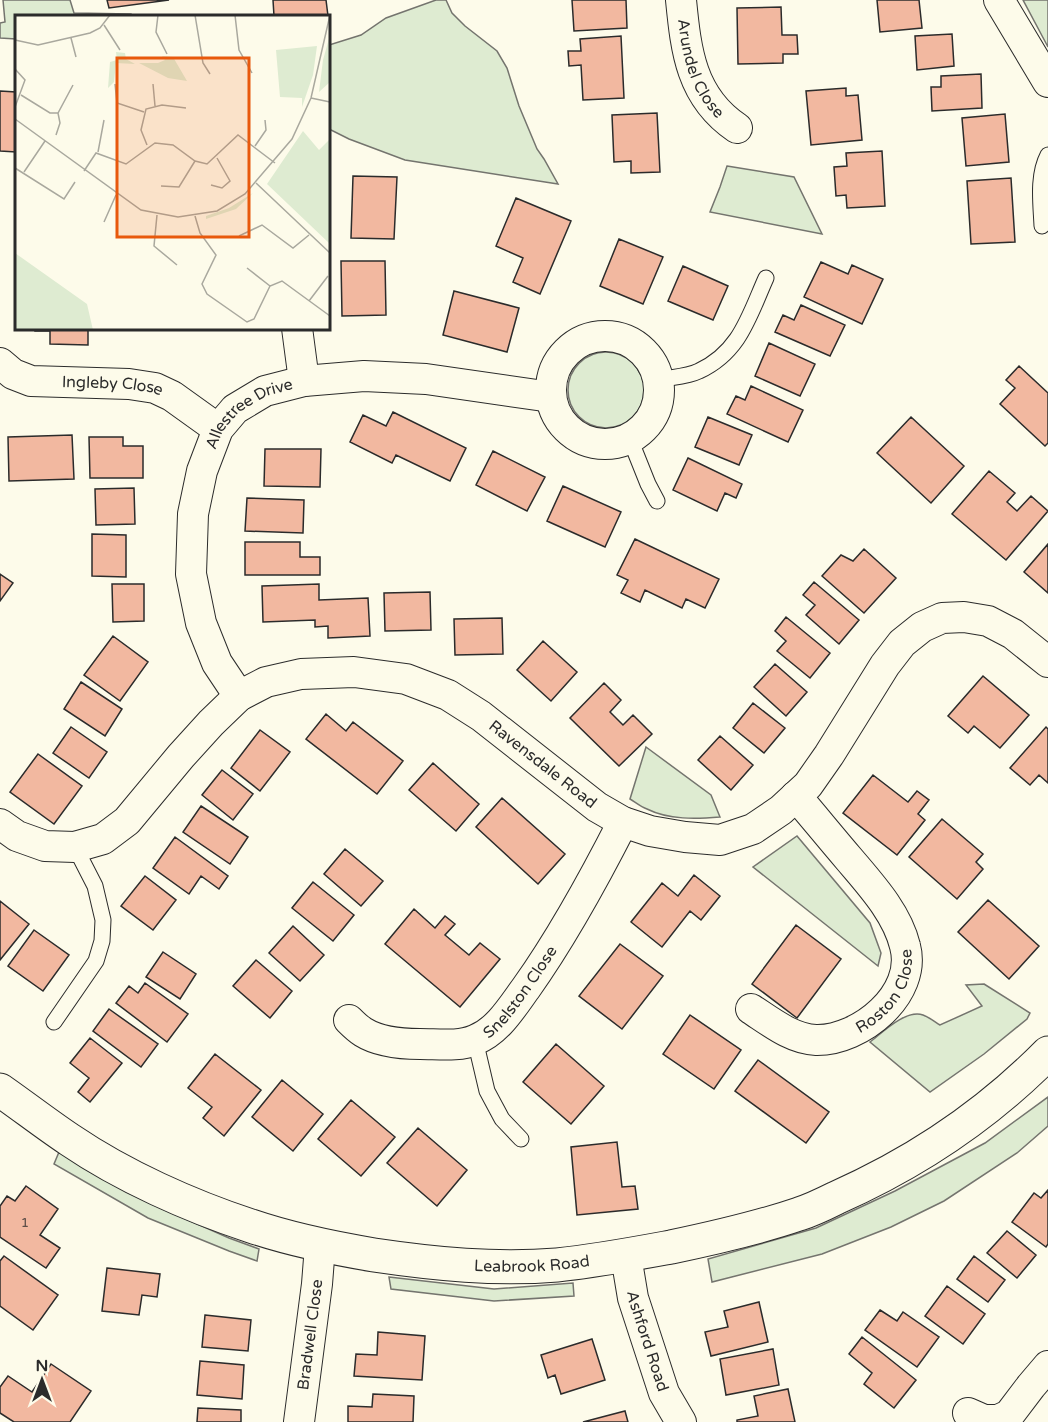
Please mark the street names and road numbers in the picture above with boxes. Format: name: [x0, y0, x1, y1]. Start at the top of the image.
street label: Arundel Close: [673, 18, 728, 122]
street label: Ingleby Close: [62, 372, 167, 401]
street label: Allestree Drive: [201, 374, 295, 452]
street label: Ravensdale Road: [485, 716, 601, 813]
street label: Snelston Close: [479, 942, 562, 1043]
street label: Roston Close: [852, 948, 917, 1038]
street label: Leabrook Road: [473, 1251, 591, 1277]
street label: Bradwell Close: [293, 1279, 327, 1391]
street label: Ashford Road: [622, 1289, 673, 1394]

